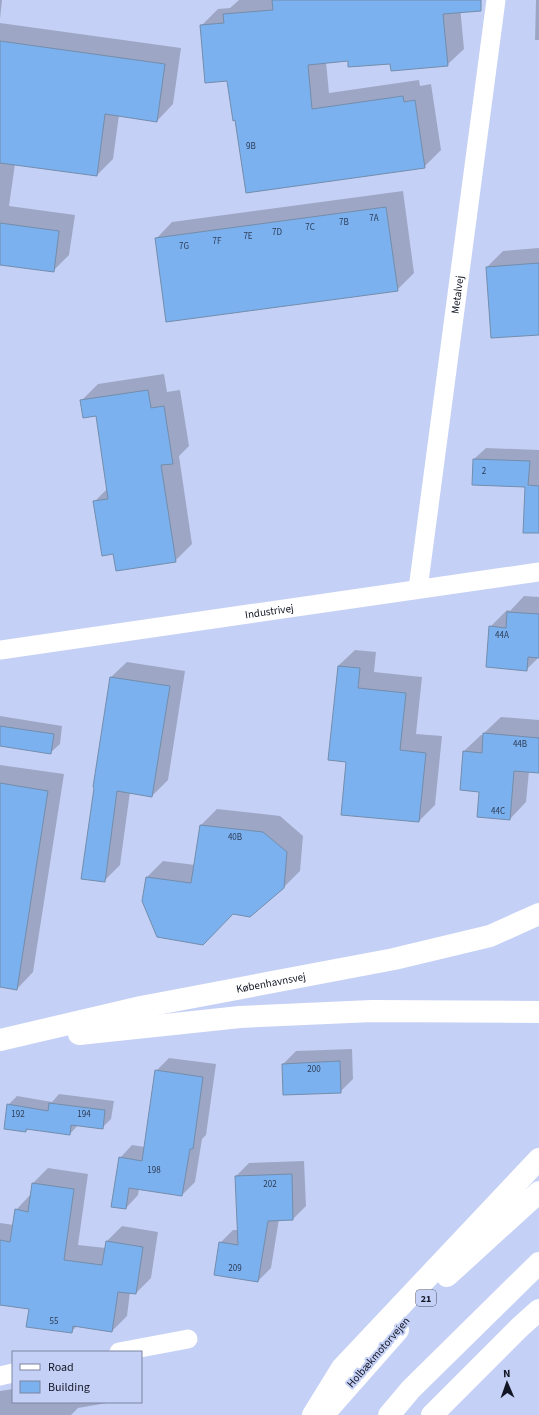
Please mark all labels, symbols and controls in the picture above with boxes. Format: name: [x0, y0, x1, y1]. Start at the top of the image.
house number: 9B: [246, 140, 256, 153]
house number: 7A: [369, 212, 379, 225]
house number: 7B: [339, 216, 349, 229]
house number: 7C: [305, 221, 315, 234]
house number: 7D: [272, 226, 282, 239]
house number: 7E: [243, 230, 253, 243]
house number: 7F: [213, 235, 222, 248]
house number: 7G: [179, 240, 189, 253]
street label: Metalvej: [448, 275, 467, 315]
house number: 2: [482, 465, 487, 478]
street label: Industrivej: [244, 601, 295, 622]
house number: 44A: [495, 629, 509, 642]
house number: 44B: [513, 738, 527, 751]
house number: 44C: [491, 805, 505, 818]
house number: 40B: [228, 831, 242, 844]
street label: Københavnsvej: [235, 969, 307, 997]
house number: 200: [307, 1063, 321, 1076]
house number: 192: [11, 1108, 25, 1121]
house number: 194: [77, 1108, 91, 1121]
house number: 198: [147, 1164, 161, 1177]
house number: 202: [263, 1178, 277, 1191]
house number: 209: [228, 1262, 242, 1275]
road number: 21: [416, 1290, 436, 1306]
street label: Holbækmotorvejen: [343, 1314, 413, 1391]
house number: 55: [50, 1315, 59, 1328]
legend: [12, 1351, 142, 1403]
text: Road: [48, 1359, 74, 1376]
north arrow: [487, 1363, 527, 1403]
text: N: [503, 1366, 511, 1381]
text: Building: [48, 1379, 90, 1396]

